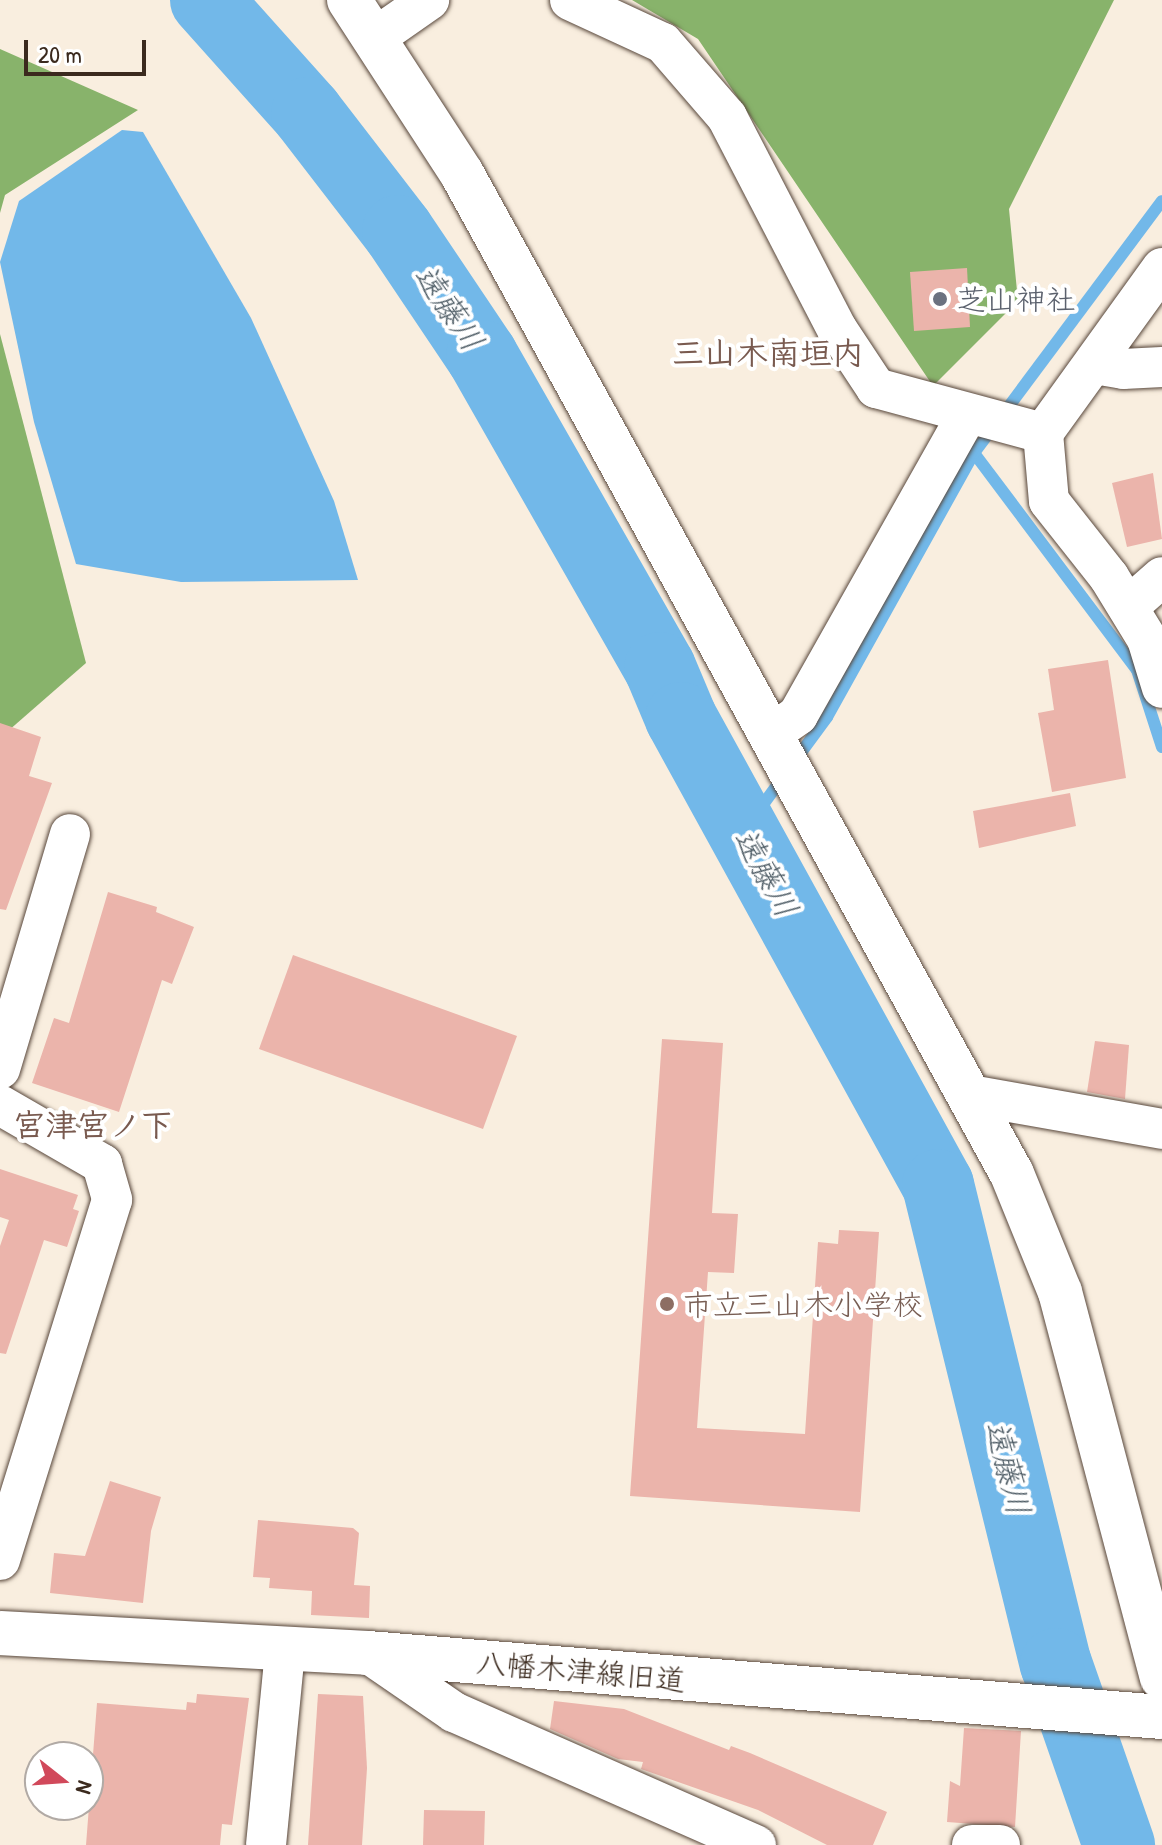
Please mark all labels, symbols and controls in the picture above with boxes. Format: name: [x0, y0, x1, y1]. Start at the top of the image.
scale bar: [28, 24, 150, 74]
text: 20 m: [38, 38, 82, 70]
water label: 遠藤川: [406, 257, 492, 359]
place label: 芝山神社: [956, 281, 1076, 317]
marker: 芝山神社: [931, 290, 949, 308]
district label: 三山木南垣内: [672, 334, 864, 372]
water label: 遠藤川: [726, 822, 806, 924]
district label: 宮津宮ノ下: [13, 1106, 173, 1144]
place label: 市立三山木小学校: [683, 1286, 923, 1322]
marker: 市立三山木小学校: [658, 1295, 676, 1313]
water label: 遠藤川: [978, 1417, 1038, 1519]
street label: 八幡木津線旧道: [475, 1644, 687, 1698]
north arrow: [24, 1741, 104, 1821]
text: N: [69, 1777, 101, 1797]

